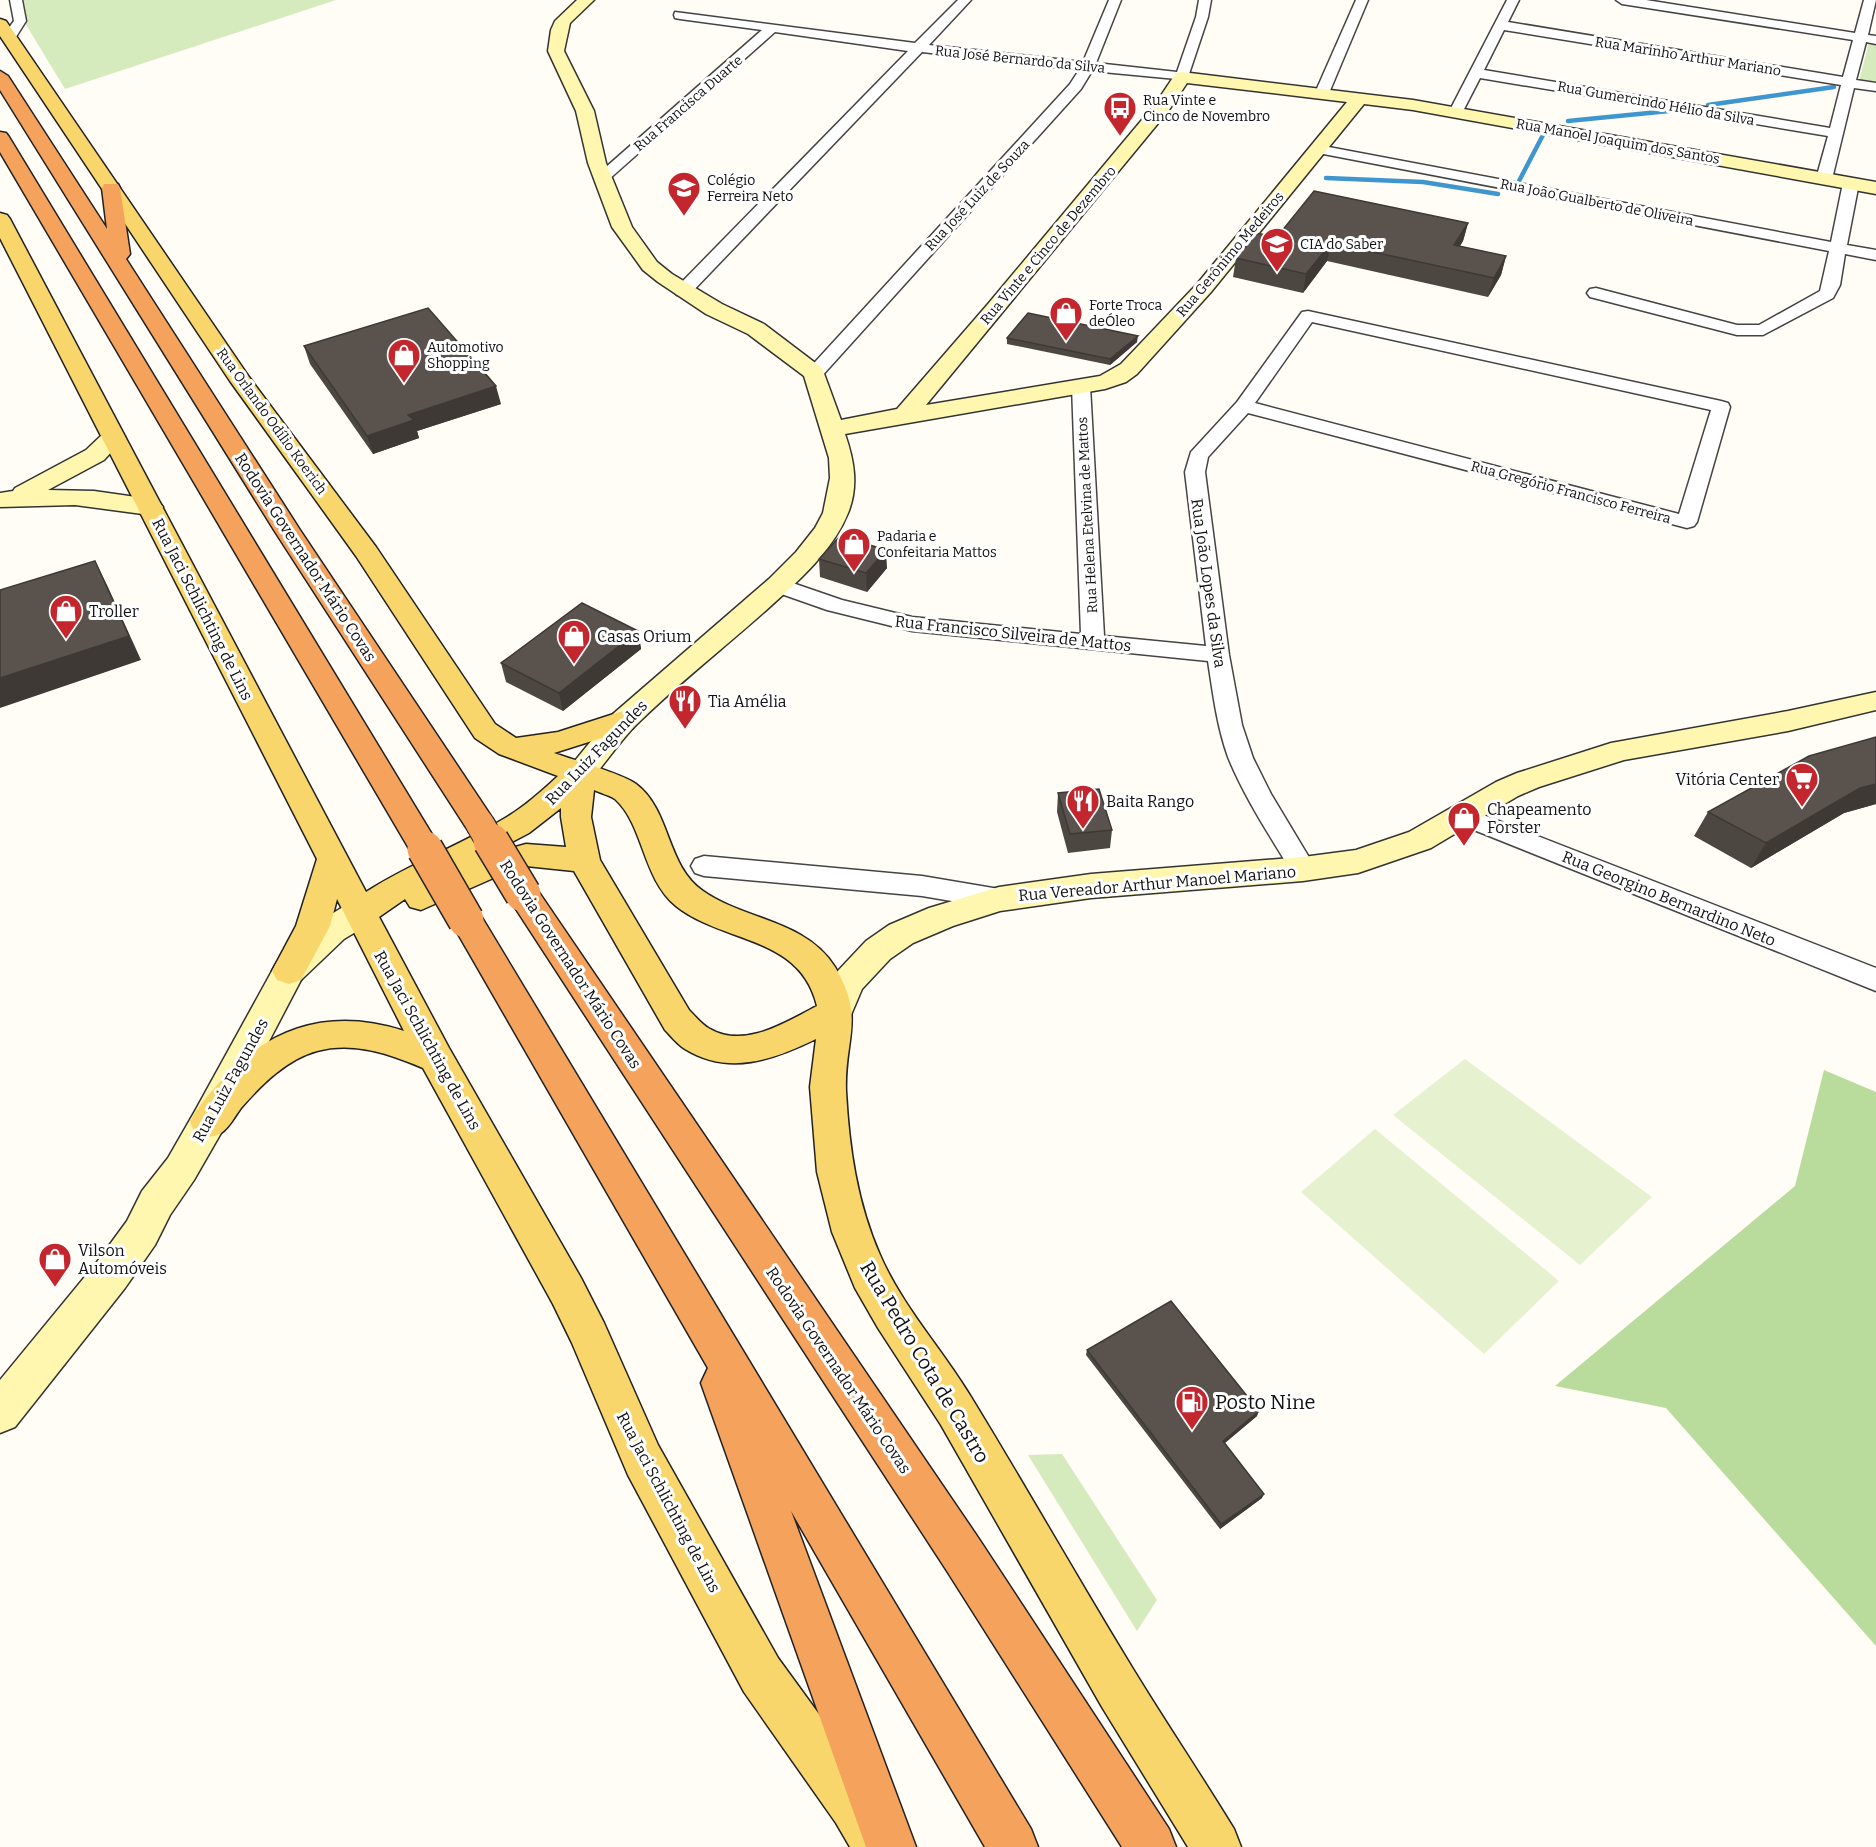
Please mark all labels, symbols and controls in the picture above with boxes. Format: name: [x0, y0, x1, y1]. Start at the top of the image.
street label: Rua Marinho Arthur Mariano: [1594, 33, 1782, 80]
street label: Rua José Bernardo da Silva: [934, 42, 1106, 77]
street label: Rua Francisca Duarte: [631, 52, 746, 155]
street label: Rua Gumercindo Hélio da Silva: [1556, 78, 1756, 129]
bus stop icon: Rua Vinte e Cinco de Novembro: [1102, 90, 1138, 137]
place label: Rua Vinte e Cinco de Novembro: [1143, 92, 1270, 125]
street label: Rua Manoel Joaquim dos Santos: [1515, 115, 1721, 168]
street label: Rua José Luiz de Souza: [921, 136, 1033, 254]
street label: Rua Vinte e Cinco de Dezembro: [977, 163, 1120, 328]
school or university icon: Colégio Ferreira Neto: [666, 170, 702, 217]
place label: Colégio Ferreira Neto: [707, 172, 793, 205]
street label: Rua João Gualberto de Oliveira: [1499, 175, 1695, 230]
street label: Rua Gerônimo Medeiros: [1173, 188, 1288, 320]
school or university icon: CIA do Saber: [1259, 226, 1295, 273]
place label: CIA do Saber: [1300, 236, 1383, 253]
shop icon: Forte Troca deÓleo: [1048, 295, 1084, 342]
place label: Forte Troca deÓleo: [1089, 297, 1162, 330]
shop icon: Automotivo Shopping: [386, 337, 422, 384]
place label: Automotivo Shopping: [427, 339, 504, 372]
street label: Rua Orlando Odílio Koerich: [213, 345, 331, 498]
street label: Rua Helena Etelvina de Mattos: [1074, 416, 1101, 614]
street label: Rodovia Governador Mário Covas: [231, 449, 380, 665]
street label: Rua Gregório Francisco Ferreira: [1469, 458, 1673, 527]
street label: Rua João Lopes da Silva: [1187, 497, 1230, 669]
street label: Rua Jaci Schlichting de Lins: [148, 515, 257, 703]
shop icon: Padaria e Confeitaria Mattos: [836, 526, 872, 573]
place label: Padaria e Confeitaria Mattos: [877, 528, 997, 561]
shop icon: Troller: [48, 593, 84, 640]
place label: Troller: [89, 602, 139, 621]
street label: Rua Francisco Silveira de Mattos: [894, 612, 1132, 655]
shop icon: Casas Orium: [556, 618, 592, 665]
place label: Casas Orium: [597, 627, 691, 646]
restaurant icon: Tia Amélia: [667, 683, 703, 730]
place label: Tia Amélia: [708, 692, 787, 711]
street label: Rua Luiz Fagundes: [541, 696, 651, 809]
supermarket icon: Vitória Center: [1784, 761, 1820, 808]
place label: Vitória Center: [1676, 770, 1779, 789]
restaurant icon: Baita Rango: [1065, 783, 1101, 830]
place label: Baita Rango: [1106, 792, 1194, 811]
shop icon: Chapeamento Forster: [1446, 800, 1482, 847]
place label: Chapeamento Forster: [1487, 800, 1592, 837]
street label: Rua Georgino Bernardino Neto: [1559, 847, 1778, 950]
street label: Rodovia Governador Mário Covas: [496, 856, 645, 1072]
street label: Rua Vereador Arthur Manoel Mariano: [1017, 862, 1297, 905]
street label: Rua Jaci Schlichting de Lins: [370, 947, 485, 1133]
street label: Rua Luiz Fagundes: [189, 1015, 272, 1145]
shop icon: Vilson Automóveis: [37, 1241, 73, 1288]
place label: Vilson Automóveis: [78, 1241, 167, 1278]
street label: Rua Pedro Cota de Castro: [855, 1257, 995, 1467]
street label: Rodovia Governador Mário Covas: [762, 1263, 915, 1477]
fuel station icon: Posto Nine: [1174, 1384, 1210, 1431]
place label: Posto Nine: [1215, 1390, 1316, 1414]
street label: Rua Jaci Schlichting de Lins: [613, 1409, 724, 1596]

